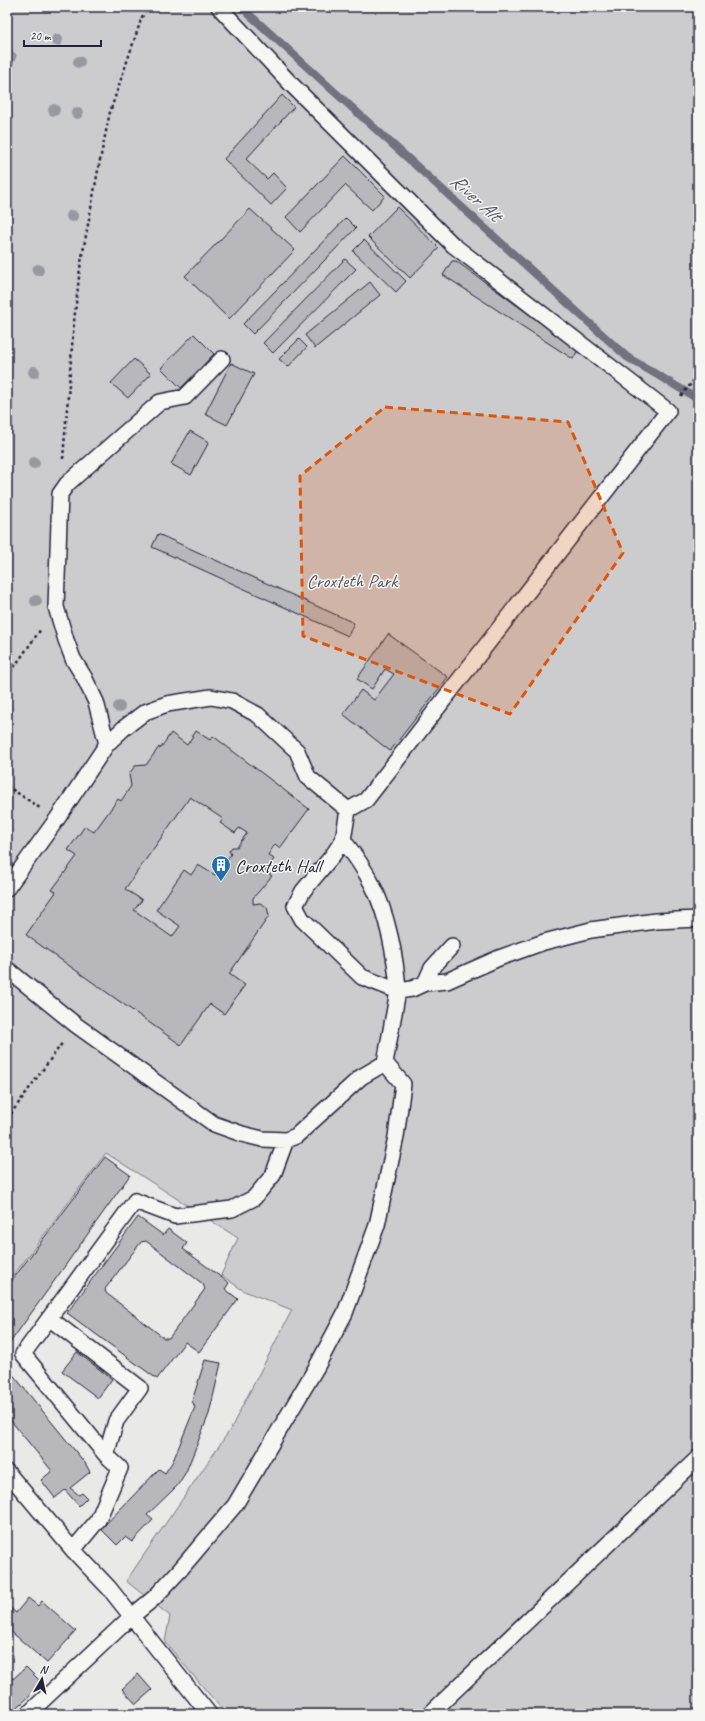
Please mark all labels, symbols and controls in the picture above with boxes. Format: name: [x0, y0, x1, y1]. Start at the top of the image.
scale bar: [24, 22, 101, 48]
text: 20 m: [30, 28, 52, 44]
water label: River Alt: [445, 168, 510, 230]
park label: Croxteth Park: [307, 569, 399, 593]
building icon: Croxteth Hall: [210, 854, 232, 882]
place label: Croxteth Hall: [235, 854, 325, 878]
north arrow: [22, 1659, 62, 1699]
text: N: [39, 1662, 50, 1677]

